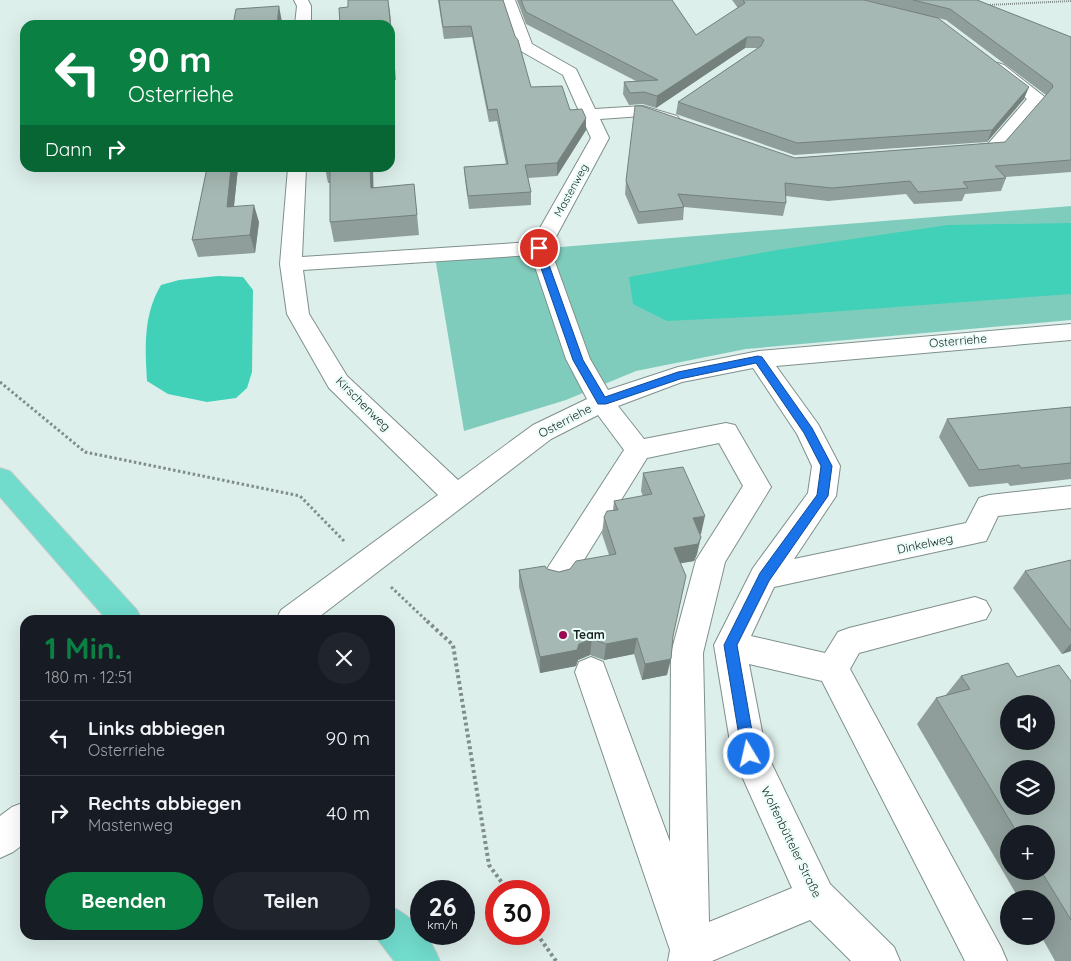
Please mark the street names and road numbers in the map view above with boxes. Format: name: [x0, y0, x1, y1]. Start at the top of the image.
street label: Mastenweg: [551, 161, 591, 219]
street label: Osterriehe: [929, 330, 988, 350]
street label: Kirschenweg: [333, 373, 394, 434]
street label: Osterriehe: [536, 400, 594, 441]
street label: Dinkelweg: [896, 530, 954, 557]
street label: Wolfenbütteler Straße: [758, 784, 825, 900]

